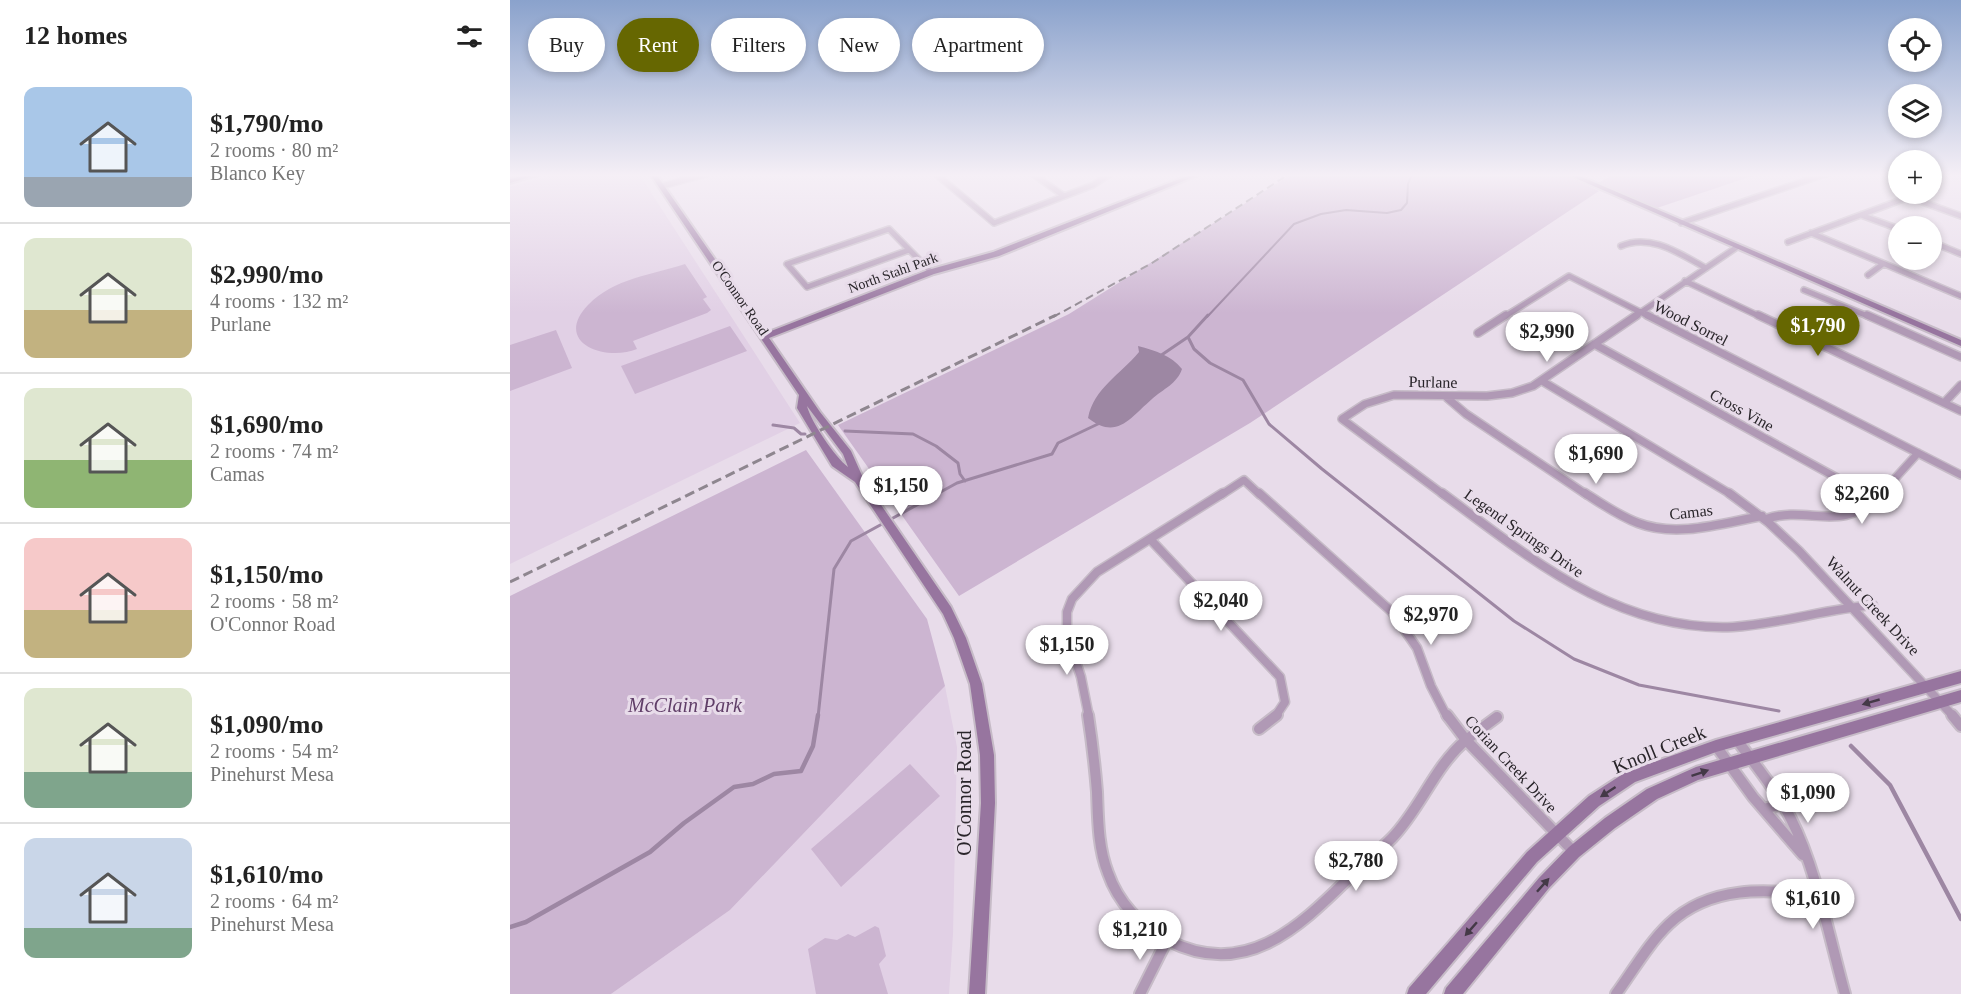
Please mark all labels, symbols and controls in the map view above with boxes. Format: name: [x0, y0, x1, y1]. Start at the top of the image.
chip: Buy: [528, 18, 605, 72]
chip: Rent: [617, 18, 699, 72]
chip: Filters: [711, 18, 806, 72]
chip: New: [818, 18, 900, 72]
chip: Apartment: [912, 18, 1044, 72]
map controls: [1888, 18, 1942, 270]
button: locate: [1888, 18, 1942, 72]
icon: filters: [453, 20, 486, 53]
text: 12 homes: [24, 21, 127, 50]
button: layers: [1888, 84, 1942, 138]
text: $1,790/mo: [210, 109, 323, 138]
icon: home: [72, 111, 144, 183]
text: 2 rooms · 80 m²: [210, 139, 338, 161]
button: +: [1888, 150, 1942, 204]
text: Blanco Key: [210, 162, 305, 184]
button: −: [1888, 216, 1942, 270]
street label: North Stahl Park: [846, 250, 940, 296]
street label: O'Connor Road: [709, 258, 771, 338]
text: $2,990/mo: [210, 260, 323, 289]
icon: home: [72, 262, 144, 334]
text: 4 rooms · 132 m²: [210, 290, 348, 312]
street label: Wood Sorrel: [1651, 297, 1731, 349]
pin: $1,790: [1769, 306, 1867, 357]
pin: $2,990: [1498, 312, 1596, 363]
text: Purlane: [210, 313, 271, 335]
text: $1,790: [1791, 314, 1846, 336]
text: $2,990: [1520, 320, 1575, 342]
street label: Purlane: [1408, 373, 1458, 391]
street label: Cross Vine: [1707, 386, 1777, 434]
text: $1,690/mo: [210, 410, 323, 439]
icon: home: [72, 412, 144, 484]
pin: $1,690: [1547, 434, 1645, 485]
text: 2 rooms · 74 m²: [210, 440, 338, 462]
text: $1,690: [1569, 442, 1624, 464]
text: Camas: [210, 463, 264, 485]
pin: $1,150: [852, 466, 950, 517]
text: $1,150: [874, 474, 929, 496]
pin: $2,260: [1813, 474, 1911, 525]
text: $2,260: [1835, 482, 1890, 504]
street label: Legend Springs Drive: [1461, 486, 1587, 581]
street label: Camas: [1668, 501, 1714, 523]
street label: Walnut Creek Drive: [1823, 553, 1923, 659]
text: $1,150/mo: [210, 560, 323, 589]
icon: home: [72, 562, 144, 634]
pin: $2,040: [1172, 581, 1270, 632]
text: $2,040: [1194, 589, 1249, 611]
text: 2 rooms · 58 m²: [210, 590, 338, 612]
pin: $2,970: [1382, 595, 1480, 646]
text: $2,970: [1404, 603, 1459, 625]
text: O'Connor Road: [210, 613, 335, 635]
pin: $1,150: [1018, 625, 1116, 676]
text: $1,150: [1040, 633, 1095, 655]
park label: McClain Park: [627, 694, 743, 716]
one-way arrow: [1862, 698, 1880, 707]
text: $1,090/mo: [210, 710, 323, 739]
icon: home: [72, 712, 144, 784]
street label: Corian Creek Drive: [1462, 712, 1560, 816]
street label: Knoll Creek: [1609, 720, 1709, 778]
street label: O'Connor Road: [953, 730, 975, 856]
text: 2 rooms · 54 m²: [210, 740, 338, 762]
text: Pinehurst Mesa: [210, 763, 334, 785]
one-way arrow: [1691, 768, 1709, 777]
pin: $1,090: [1759, 773, 1857, 824]
text: $1,090: [1781, 781, 1836, 803]
one-way arrow: [1600, 786, 1616, 797]
pin: $2,780: [1307, 841, 1405, 892]
text: $2,780: [1329, 849, 1384, 871]
text: $1,610/mo: [210, 860, 323, 889]
icon: home: [72, 862, 144, 934]
one-way arrow: [1536, 878, 1549, 893]
pin: $1,610: [1764, 879, 1862, 930]
text: $1,610: [1786, 887, 1841, 909]
text: 2 rooms · 64 m²: [210, 890, 338, 912]
pin: $1,210: [1091, 910, 1189, 961]
text: Pinehurst Mesa: [210, 913, 334, 935]
text: $1,210: [1113, 918, 1168, 940]
one-way arrow: [1464, 921, 1477, 937]

